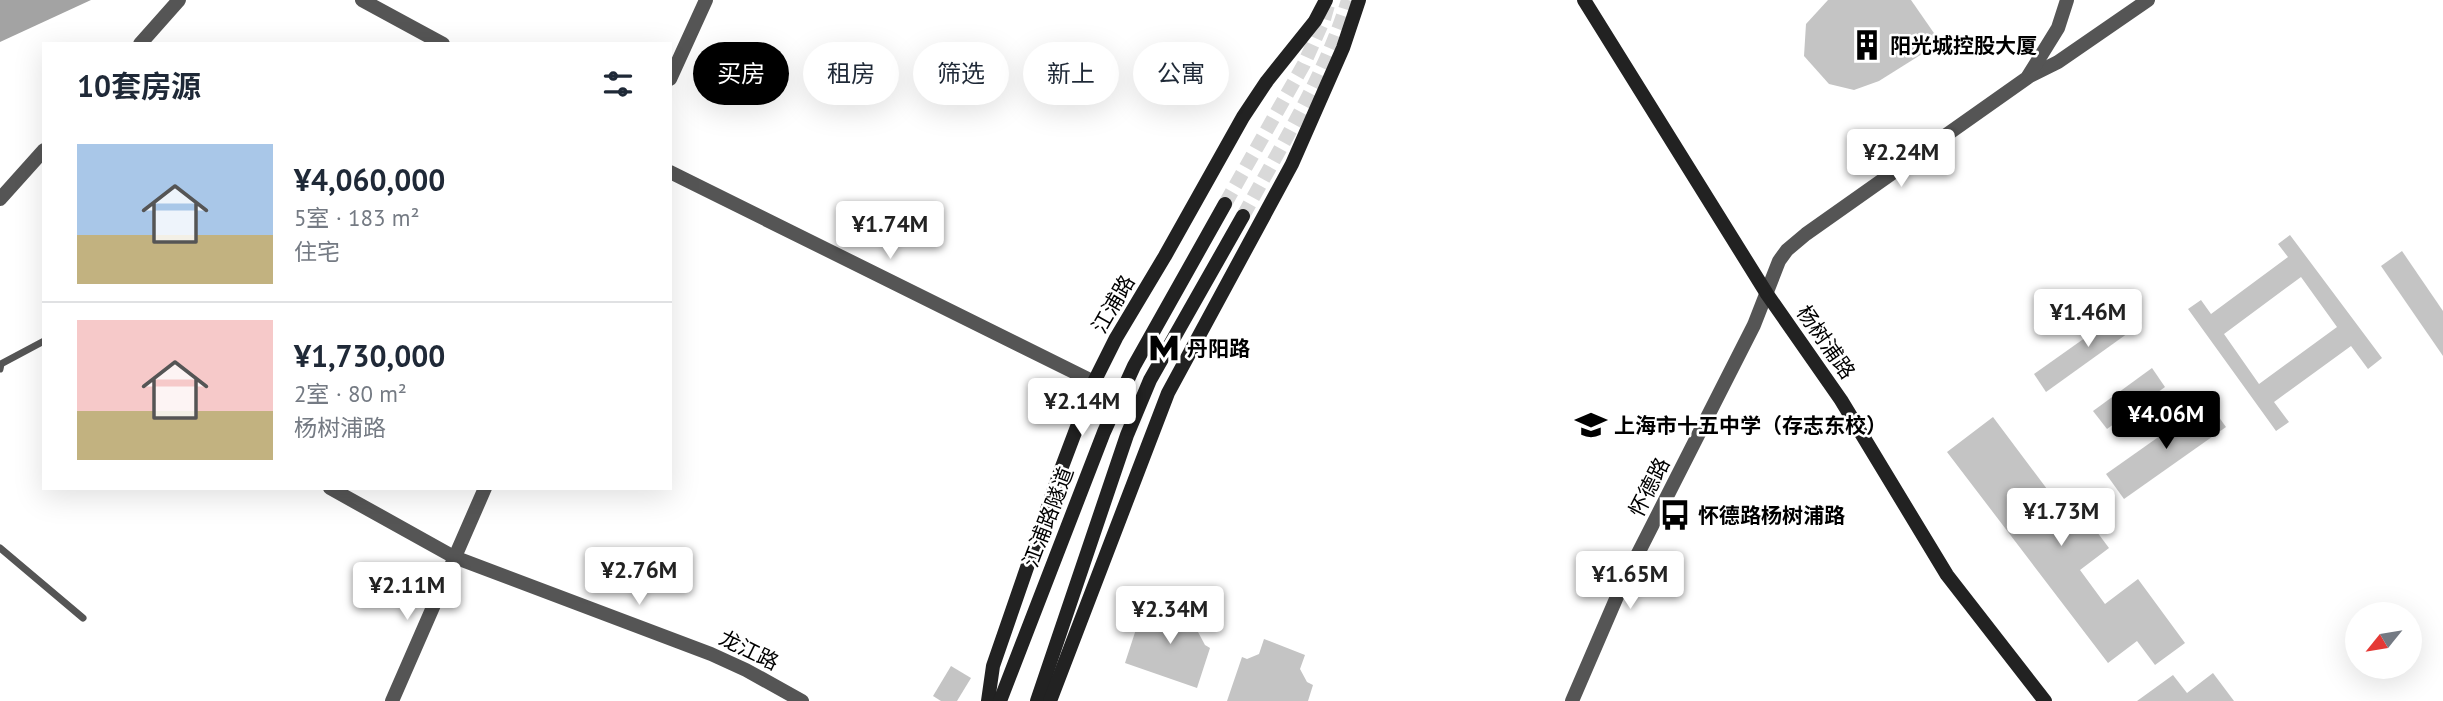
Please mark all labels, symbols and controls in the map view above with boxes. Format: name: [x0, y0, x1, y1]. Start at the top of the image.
building icon: 阳光城控股大厦: [1850, 28, 1884, 62]
place label: 阳光城控股大厦: [1890, 32, 2037, 59]
chip: 买房: [693, 42, 789, 105]
chip: 租房: [803, 42, 899, 105]
chip: 筛选: [913, 42, 1009, 105]
chip: 新上: [1023, 42, 1119, 105]
chip: 公寓: [1133, 42, 1229, 105]
icon: filters: [599, 65, 637, 103]
text: 10套房源: [77, 66, 201, 105]
pin: ¥2.24M: [1844, 130, 1958, 189]
text: ¥2.24M: [1863, 137, 1939, 166]
text: ¥4,060,000: [294, 160, 445, 199]
icon: home: [133, 172, 217, 256]
pin: ¥1.74M: [833, 202, 947, 261]
text: 5室 · 183 m²: [294, 203, 419, 232]
text: ¥1.74M: [852, 209, 928, 238]
text: 住宅: [294, 237, 340, 266]
street label: 江浦路: [1086, 270, 1140, 338]
pin: ¥1.46M: [2031, 290, 2145, 349]
text: ¥1.46M: [2050, 297, 2126, 326]
street label: 杨树浦路: [1791, 300, 1861, 384]
metro station icon: 丹阳路: [1147, 331, 1181, 365]
place label: 丹阳路: [1187, 335, 1250, 362]
text: ¥1,730,000: [294, 336, 445, 375]
icon: home: [133, 348, 217, 432]
pin: ¥2.14M: [1025, 378, 1139, 438]
text: 2室 · 80 m²: [294, 379, 407, 408]
text: ¥2.14M: [1044, 386, 1120, 415]
pin: ¥4.06M: [2109, 392, 2223, 451]
text: ¥4.06M: [2128, 399, 2204, 428]
school or university icon: 上海市十五中学（存志东校）: [1574, 408, 1608, 442]
place label: 上海市十五中学（存志东校）: [1614, 412, 1887, 439]
text: 杨树浦路: [294, 413, 386, 442]
street label: 怀德路: [1623, 453, 1675, 521]
street label: 江浦路隧道: [1017, 463, 1079, 571]
pin: ¥1.73M: [2004, 489, 2118, 548]
text: ¥1.73M: [2023, 496, 2099, 525]
bus stop icon: 怀德路杨树浦路: [1658, 498, 1692, 532]
place label: 怀德路杨树浦路: [1698, 502, 1845, 529]
pin: ¥2.76M: [582, 548, 696, 607]
pin: ¥1.65M: [1573, 552, 1687, 611]
text: ¥2.76M: [601, 555, 677, 584]
text: ¥1.65M: [1592, 559, 1668, 588]
pin: ¥2.11M: [350, 562, 464, 622]
text: ¥2.11M: [369, 570, 445, 599]
pin: ¥2.34M: [1113, 586, 1227, 646]
text: ¥2.34M: [1132, 594, 1208, 623]
north arrow: [2345, 602, 2422, 679]
map controls: [2345, 602, 2422, 679]
street label: 龙江路: [715, 624, 783, 676]

